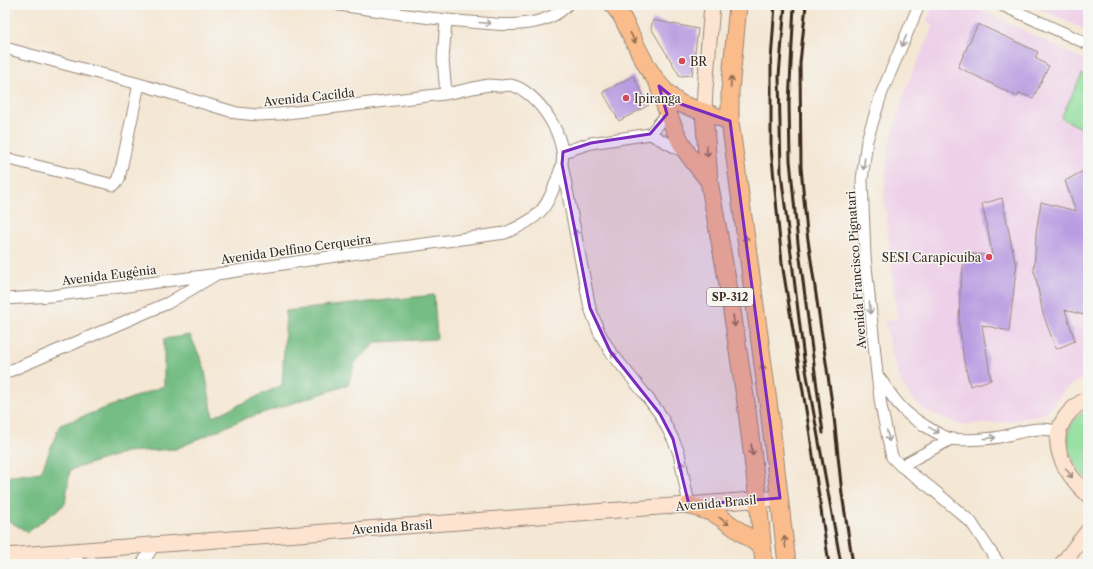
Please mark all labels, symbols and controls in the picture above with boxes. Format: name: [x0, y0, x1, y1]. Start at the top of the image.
one-way arrow: [478, 20, 491, 27]
one-way arrow: [630, 32, 637, 44]
one-way arrow: [900, 35, 908, 47]
place label: BR: [690, 54, 708, 69]
marker: BR: [677, 56, 687, 66]
one-way arrow: [727, 76, 734, 89]
street label: Avenida Cacilda: [262, 85, 356, 109]
place label: Ipiranga: [634, 91, 682, 106]
marker: Ipiranga: [621, 93, 631, 103]
one-way arrow: [703, 144, 711, 157]
one-way arrow: [861, 157, 868, 170]
street label: Avenida Francisco Pignatari: [843, 190, 869, 351]
one-way arrow: [572, 229, 580, 242]
street label: Avenida Delfino Cerqueira: [219, 231, 373, 267]
one-way arrow: [742, 235, 750, 248]
place label: SESI Carapicuiba: [882, 250, 982, 265]
marker: SESI Carapicuiba: [984, 252, 994, 262]
street label: Avenida Eugênia: [60, 262, 158, 288]
road number: SP-312: [707, 288, 753, 306]
one-way arrow: [867, 301, 874, 314]
one-way arrow: [730, 314, 738, 327]
one-way arrow: [611, 352, 619, 363]
one-way arrow: [760, 364, 767, 377]
one-way arrow: [927, 427, 939, 435]
one-way arrow: [884, 429, 892, 442]
one-way arrow: [983, 434, 996, 442]
one-way arrow: [748, 443, 755, 456]
one-way arrow: [678, 461, 685, 474]
one-way arrow: [1065, 467, 1073, 478]
street label: Avenida Brasil: [674, 492, 757, 514]
one-way arrow: [719, 516, 730, 525]
street label: Avenida Brasil: [350, 517, 433, 537]
one-way arrow: [781, 536, 789, 549]

